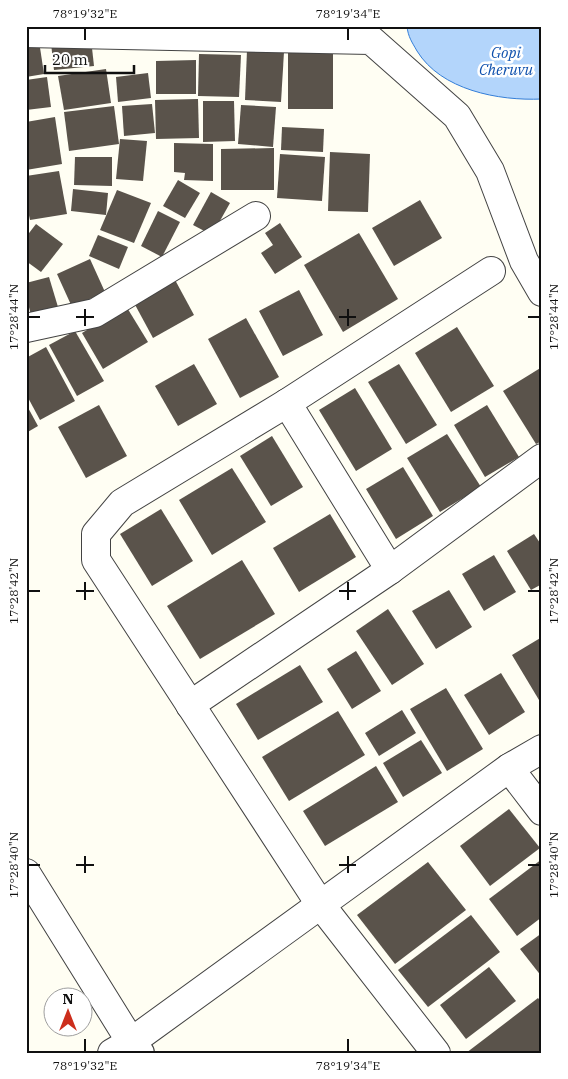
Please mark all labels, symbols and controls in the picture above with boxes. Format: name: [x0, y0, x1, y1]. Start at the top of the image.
text: 78°19'32"E: [53, 6, 117, 21]
text: 78°19'34"E: [316, 6, 380, 21]
scale bar: [45, 42, 134, 74]
water label: Gopi Cheruvu: [479, 43, 534, 79]
text: 20 m: [52, 50, 88, 69]
text: 17°28'44"N: [6, 284, 21, 350]
text: 17°28'44"N: [546, 284, 561, 350]
text: 17°28'42"N: [6, 558, 21, 624]
text: 17°28'42"N: [546, 558, 561, 624]
text: 17°28'40"N: [6, 832, 21, 898]
text: 17°28'40"N: [546, 832, 561, 898]
north arrow: [42, 986, 92, 1036]
text: N: [62, 990, 74, 1008]
text: 78°19'32"E: [53, 1058, 117, 1073]
text: 78°19'34"E: [316, 1058, 380, 1073]

